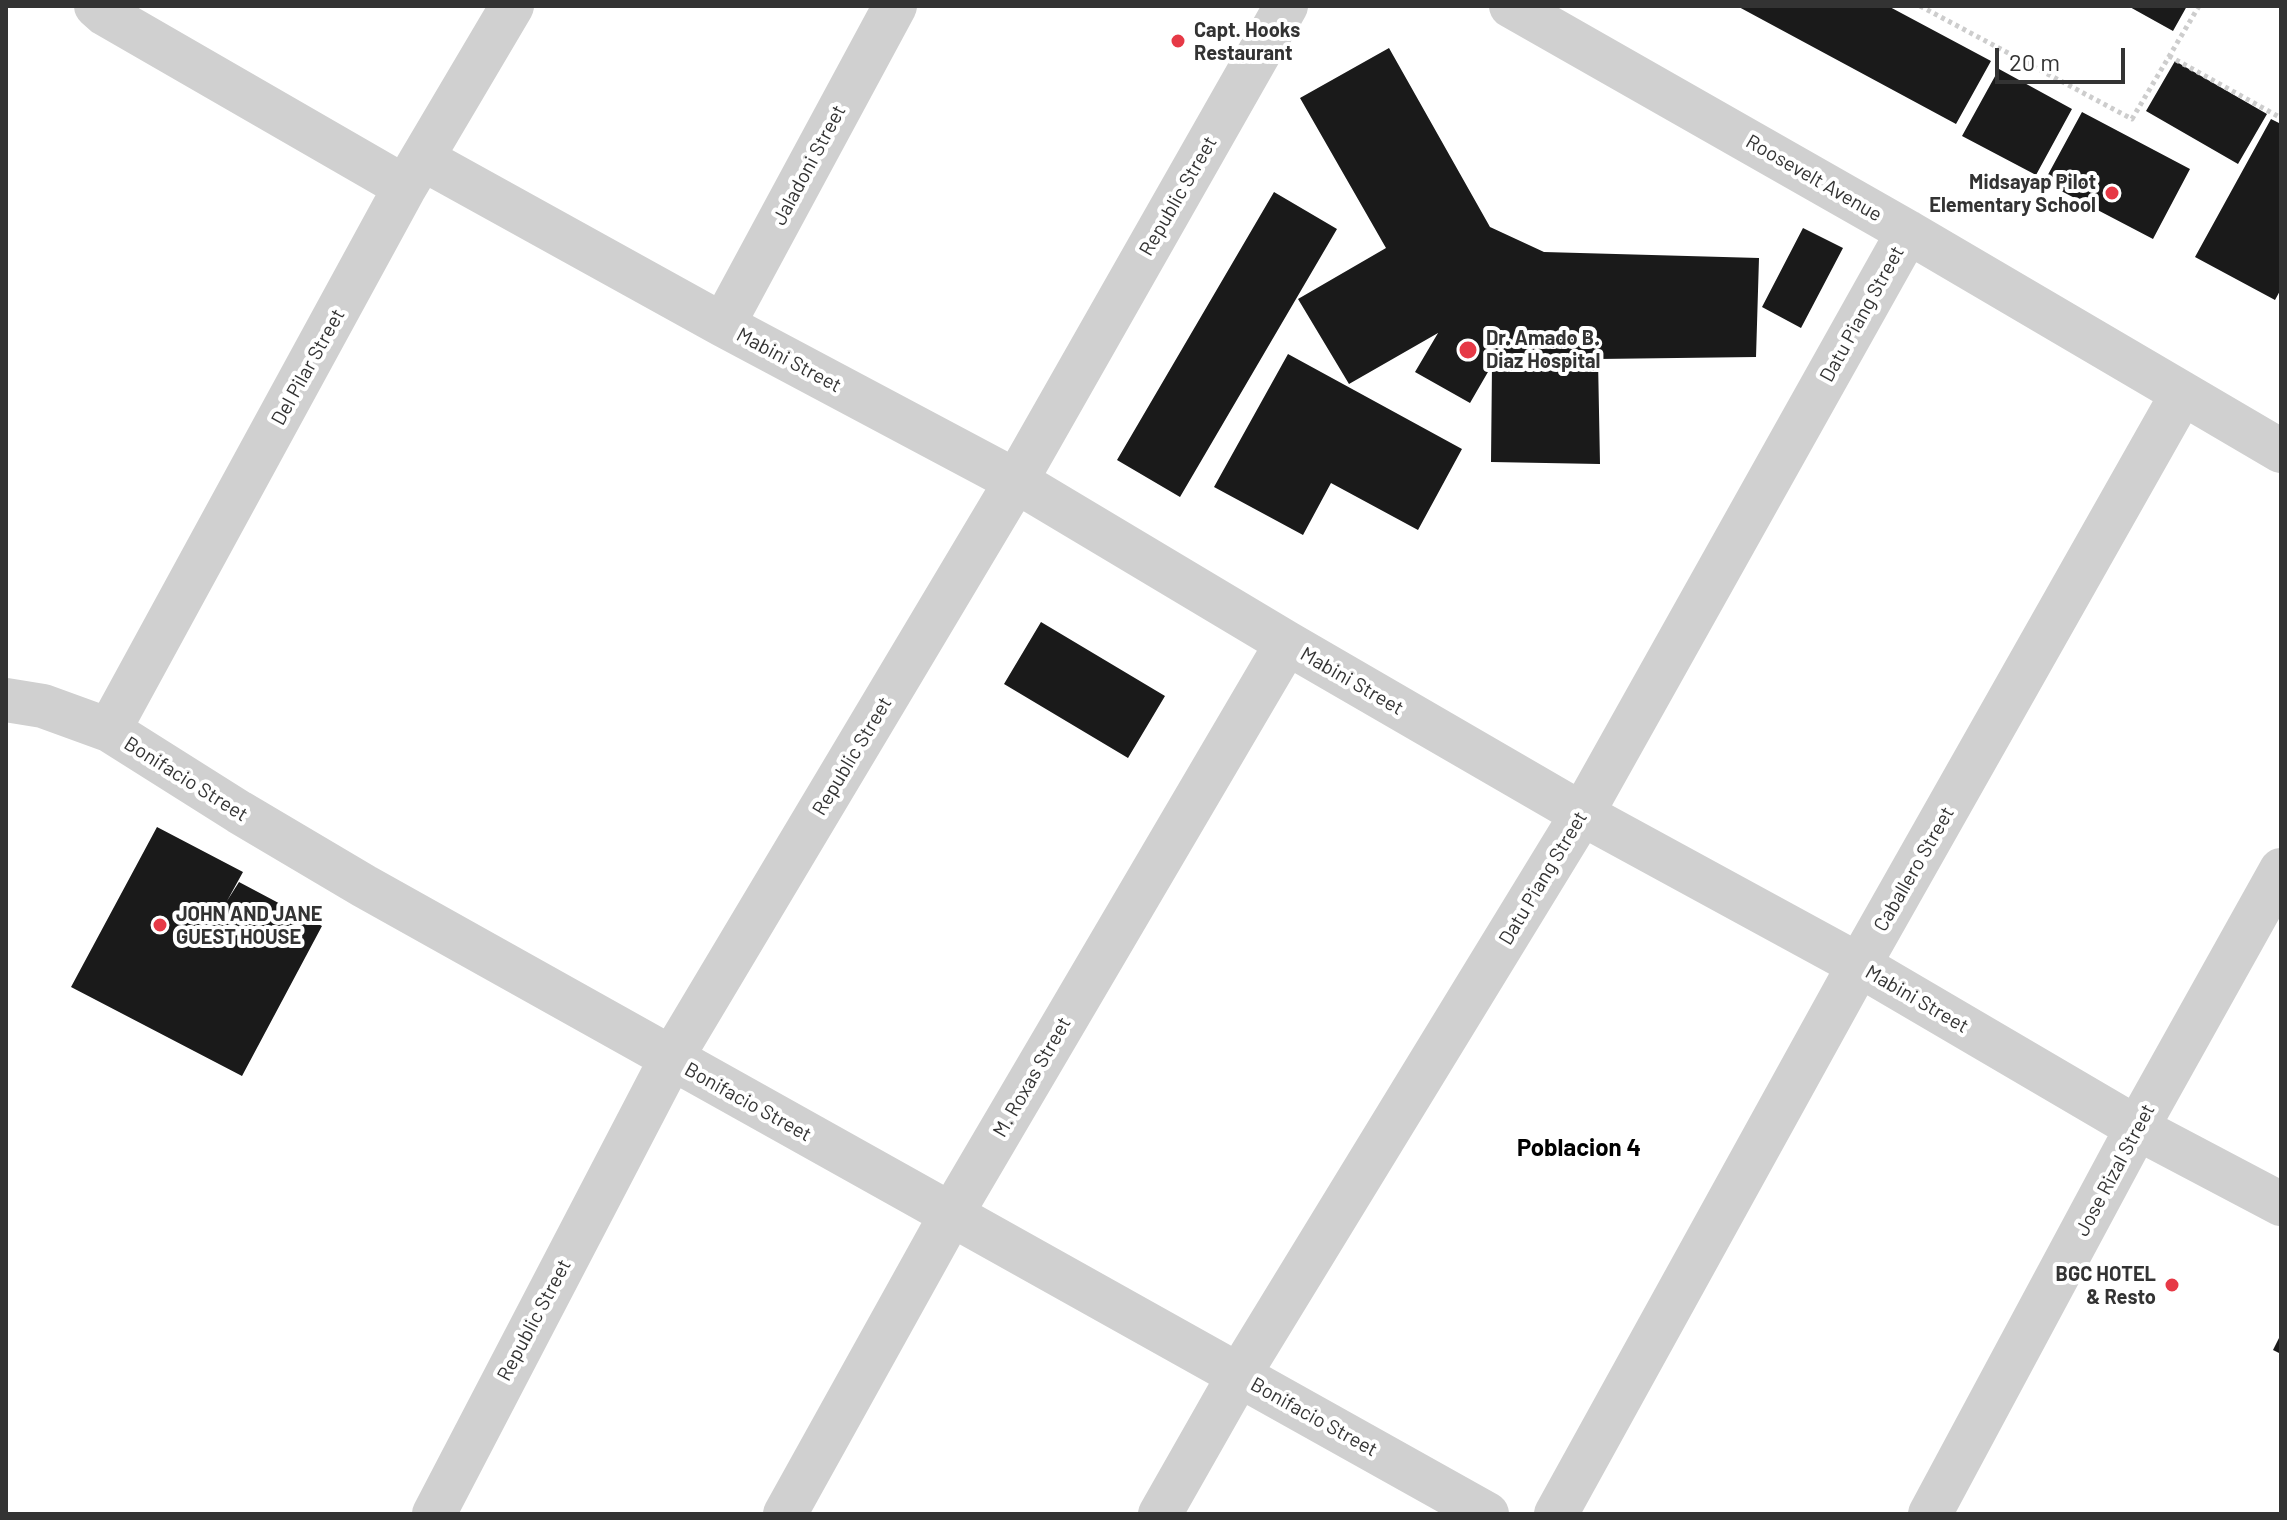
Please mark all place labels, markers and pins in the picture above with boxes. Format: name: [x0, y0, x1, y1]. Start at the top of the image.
place label: Capt. Hooks Restaurant: [1194, 18, 1300, 65]
marker: Capt. Hooks Restaurant: [1169, 32, 1187, 50]
place label: Midsayap Pilot Elementary School: [1929, 170, 2096, 217]
marker: Midsayap Pilot Elementary School: [2103, 184, 2121, 202]
place label: Dr. Amado B. Diaz Hospital: [1486, 326, 1600, 373]
marker: Dr. Amado B. Diaz Hospital: [1457, 339, 1479, 361]
place label: JOHN AND JANE GUEST HOUSE: [176, 902, 322, 949]
marker: JOHN AND JANE GUEST HOUSE: [151, 916, 169, 934]
place label: BGC HOTEL & Resto: [2056, 1262, 2156, 1309]
marker: BGC HOTEL & Resto: [2163, 1276, 2181, 1294]

